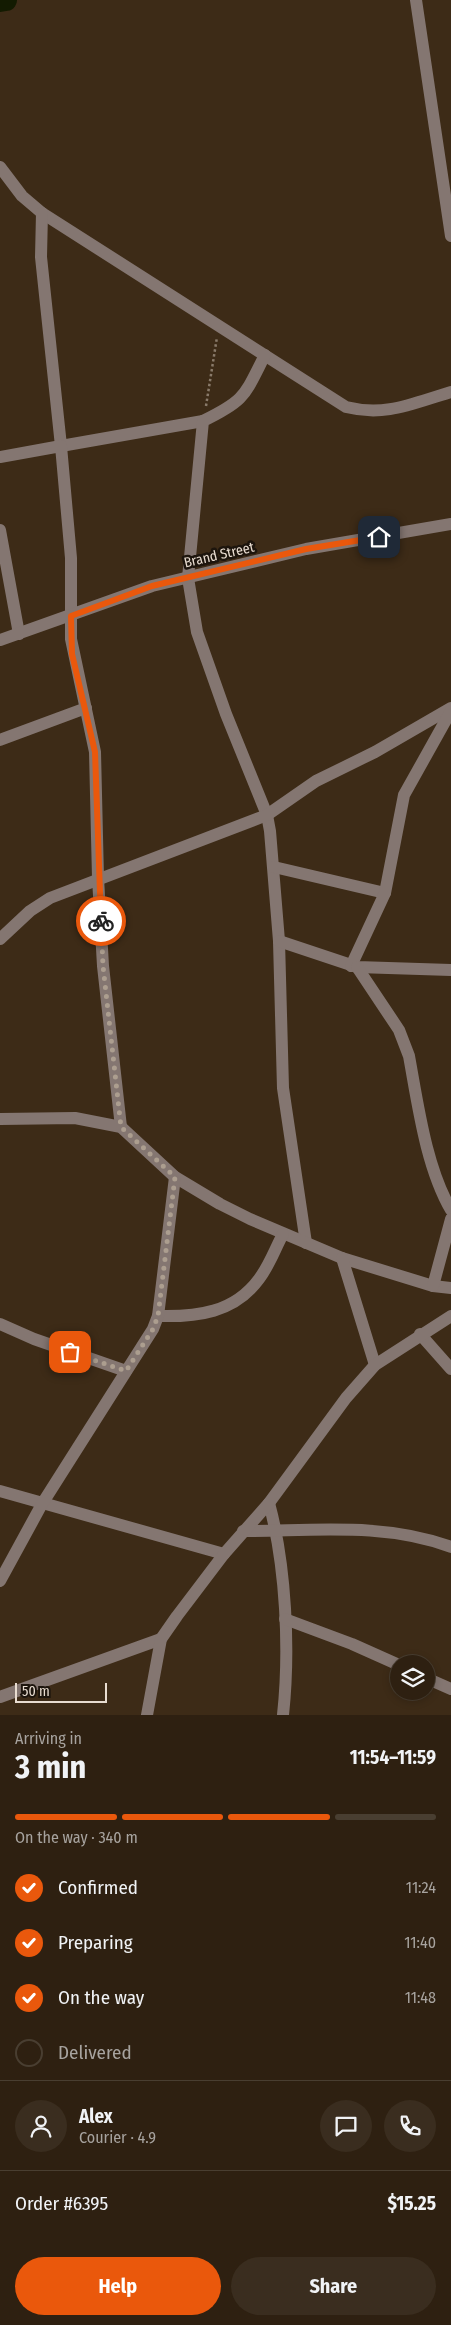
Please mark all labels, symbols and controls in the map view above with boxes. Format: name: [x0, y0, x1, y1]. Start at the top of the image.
pin: [358, 516, 400, 558]
icon: home: [365, 523, 393, 551]
street label: Brand Street: [182, 539, 256, 571]
courier: [76, 896, 126, 946]
icon: bike: [87, 907, 115, 935]
pin: [49, 1331, 91, 1373]
icon: bag: [56, 1338, 84, 1366]
map controls: [390, 1655, 435, 1700]
button: layers: [390, 1655, 435, 1700]
scale bar: [15, 1680, 108, 1703]
text: 50 m: [22, 1683, 50, 1700]
text: Arriving in: [15, 1729, 82, 1748]
text: 11:54–11:59: [350, 1746, 436, 1769]
text: 3 min: [15, 1748, 86, 1786]
text: On the way · 340 m: [15, 1828, 138, 1847]
icon: check: [15, 1874, 43, 1902]
text: Confirmed: [58, 1876, 138, 1899]
text: 11:24: [406, 1878, 436, 1897]
icon: check: [15, 1929, 43, 1957]
text: Preparing: [58, 1931, 133, 1954]
text: 11:40: [404, 1933, 436, 1952]
icon: check: [15, 1984, 43, 2012]
text: On the way: [58, 1986, 144, 2009]
text: 11:48: [405, 1988, 436, 2007]
text: Delivered: [58, 2041, 132, 2064]
button: person: [15, 2100, 67, 2152]
button: chat: [320, 2100, 372, 2152]
button: phone: [384, 2100, 436, 2152]
text: Alex: [79, 2105, 113, 2128]
text: Courier · 4.9: [79, 2128, 156, 2147]
text: Order #6395: [15, 2192, 108, 2215]
text: $15.25: [387, 2192, 436, 2215]
button: Help: [15, 2257, 221, 2315]
button: Share: [231, 2257, 436, 2315]

